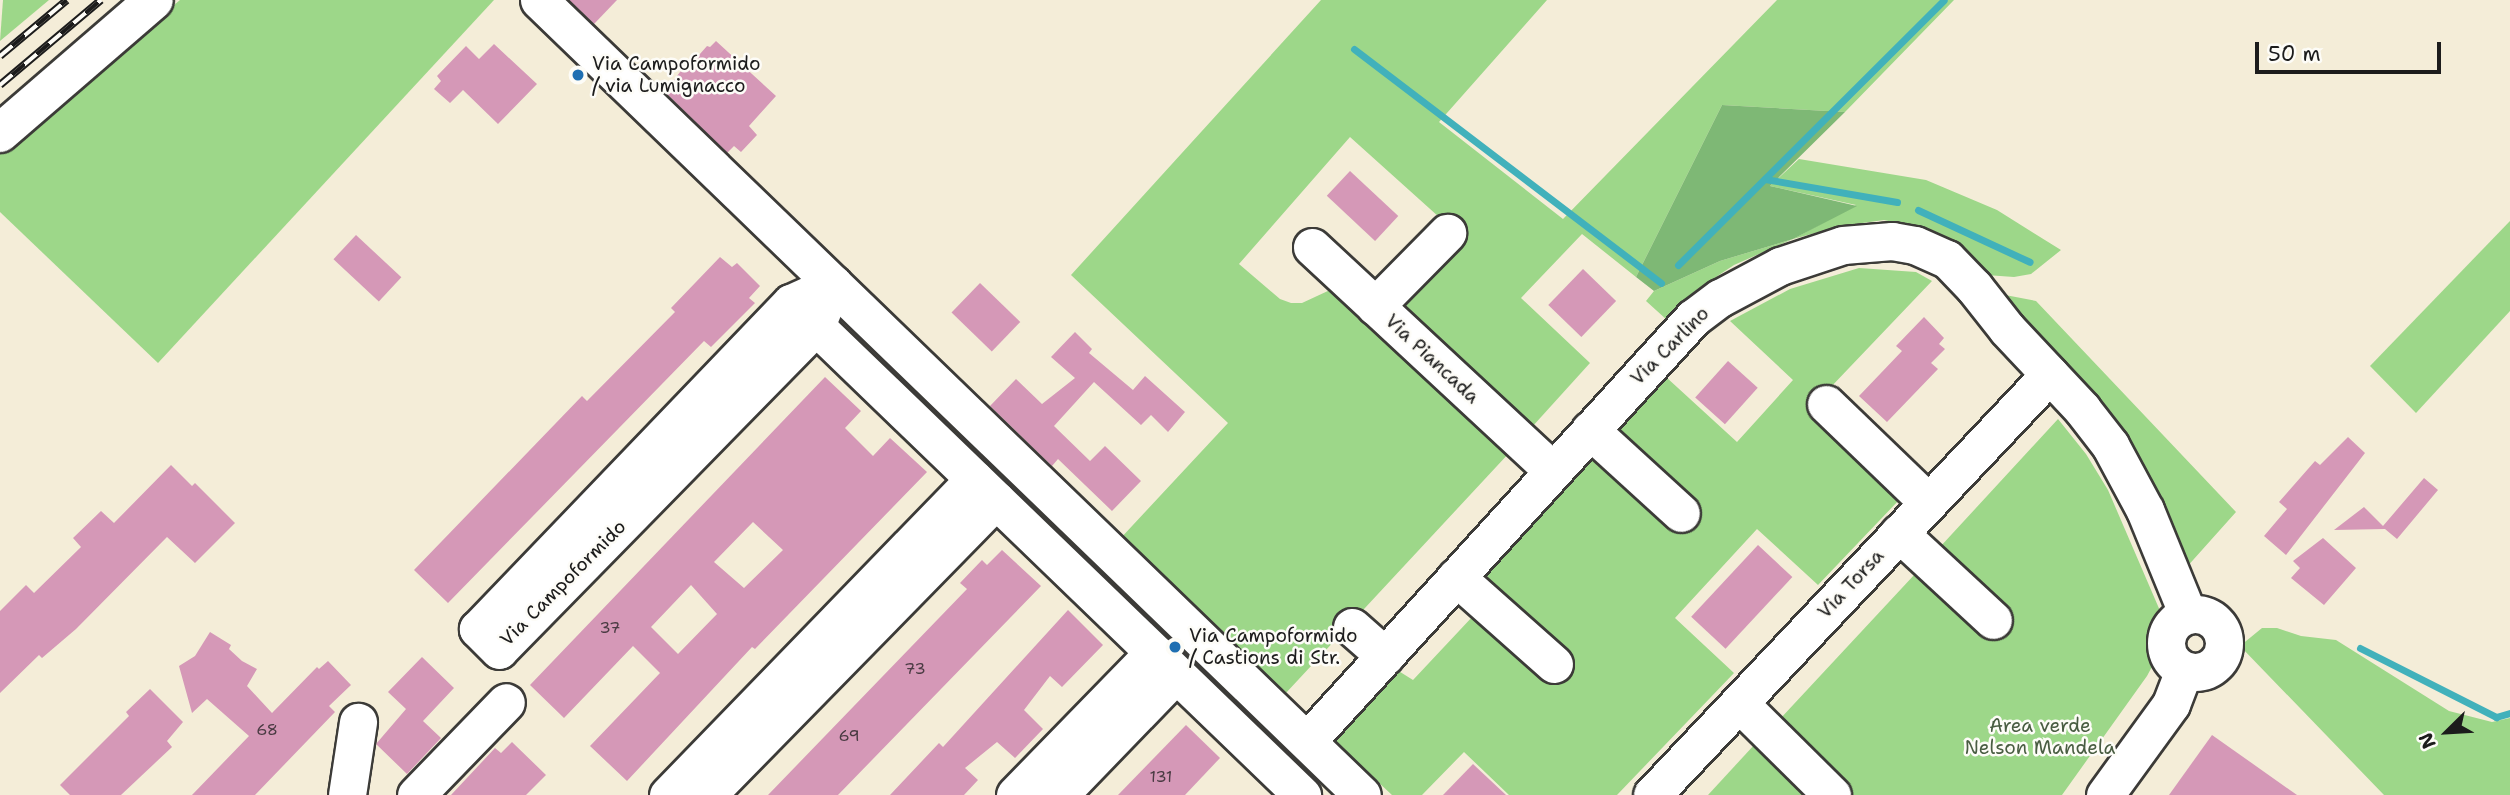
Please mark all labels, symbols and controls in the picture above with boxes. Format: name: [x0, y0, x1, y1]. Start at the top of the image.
scale bar: [2258, 28, 2444, 72]
text: 50 m: [2268, 40, 2321, 68]
place label: Via Campoformido / via Lumignacco: [592, 53, 761, 97]
marker: Via Campoformido / via Lumignacco: [570, 67, 586, 83]
street label: Via Carlino: [1626, 302, 1714, 390]
street label: Via Piancada: [1380, 310, 1484, 408]
street label: Via Campoformido: [495, 515, 631, 651]
street label: Via Torsa: [1813, 545, 1889, 623]
house number: 37: [599, 618, 621, 638]
place label: Via Campoformido / Castions di Str.: [1189, 625, 1358, 669]
marker: Via Campoformido / Castions di Str.: [1167, 639, 1183, 655]
house number: 73: [904, 659, 926, 679]
north arrow: [2412, 697, 2482, 767]
park label: Area verde Nelson Mandela: [1965, 715, 2115, 759]
house number: 68: [256, 720, 278, 740]
house number: 69: [838, 726, 860, 746]
text: N: [2413, 729, 2442, 753]
house number: 131: [1150, 767, 1172, 787]

